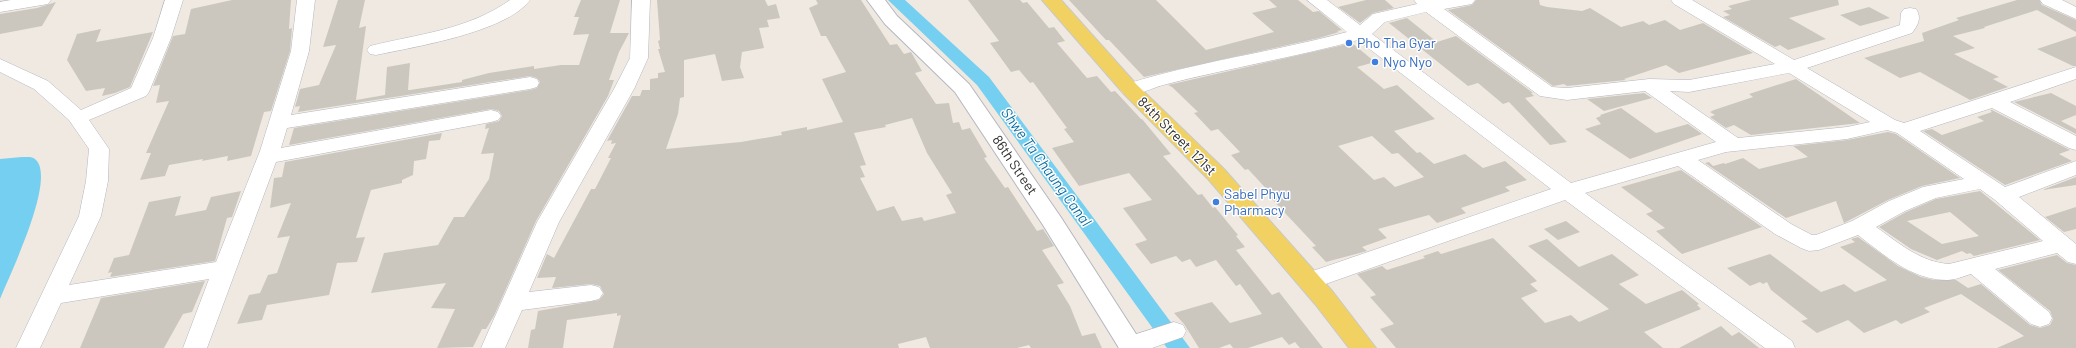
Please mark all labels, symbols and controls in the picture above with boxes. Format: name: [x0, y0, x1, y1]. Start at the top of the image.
place label: Pho Tha Gyar: [1357, 34, 1436, 51]
marker: Pho Tha Gyar: [1344, 38, 1354, 48]
place label: Nyo Nyo: [1383, 53, 1432, 70]
marker: Nyo Nyo: [1370, 57, 1380, 67]
street label: 84th Street, 121st: [1135, 93, 1220, 178]
water label: Shwe Ta Chaung Canal: [998, 104, 1096, 230]
street label: 86th Street: [989, 132, 1042, 198]
place label: Sabel Phyu Pharmacy: [1224, 185, 1290, 218]
marker: Sabel Phyu Pharmacy: [1211, 197, 1221, 207]

